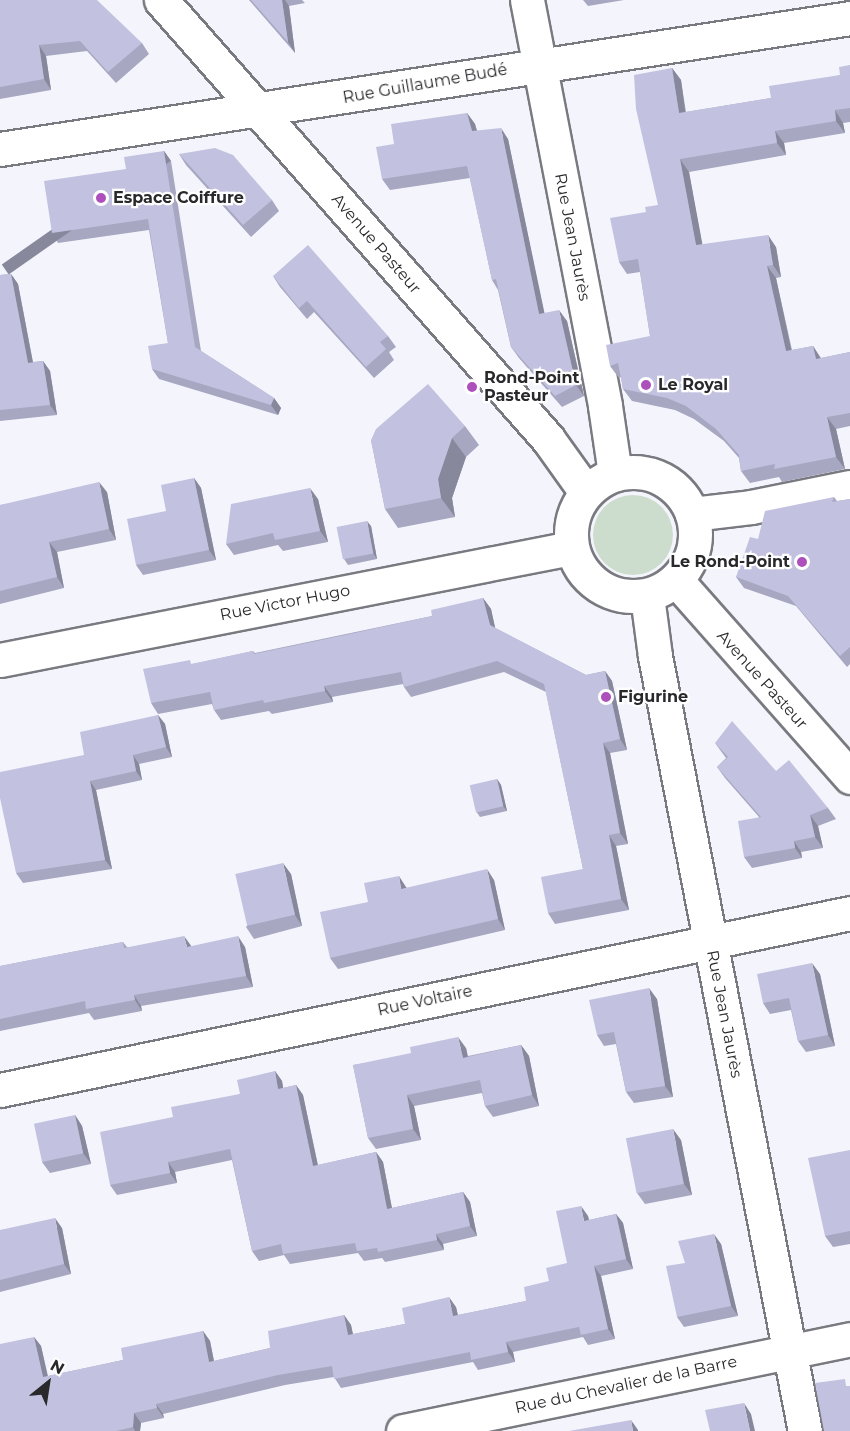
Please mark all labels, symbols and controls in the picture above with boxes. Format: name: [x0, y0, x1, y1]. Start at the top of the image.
street label: Rue Guillaume Budé: [341, 60, 509, 108]
street label: Rue Jean Jaurès: [550, 171, 594, 303]
place label: Espace Coiffure: [113, 188, 244, 208]
street label: Avenue Pasteur: [327, 190, 425, 298]
marker: Espace Coiffure: [94, 191, 108, 205]
place label: Rond-Point Pasteur: [484, 368, 579, 406]
place label: Le Royal: [658, 375, 728, 395]
marker: Le Royal: [639, 378, 653, 392]
marker: Rond-Point Pasteur: [465, 380, 479, 394]
place label: Le Rond-Point: [670, 552, 790, 572]
marker: Le Rond-Point: [795, 555, 809, 569]
street label: Rue Victor Hugo: [218, 581, 352, 625]
street label: Avenue Pasteur: [713, 627, 811, 733]
place label: Figurine: [618, 687, 688, 707]
marker: Figurine: [599, 690, 613, 704]
street label: Rue Jean Jaurès: [702, 948, 746, 1080]
street label: Rue Voltaire: [376, 982, 474, 1020]
street label: Rue du Chevalier de la Barre: [513, 1352, 739, 1418]
north arrow: [18, 1353, 78, 1413]
text: N: [47, 1356, 68, 1378]

